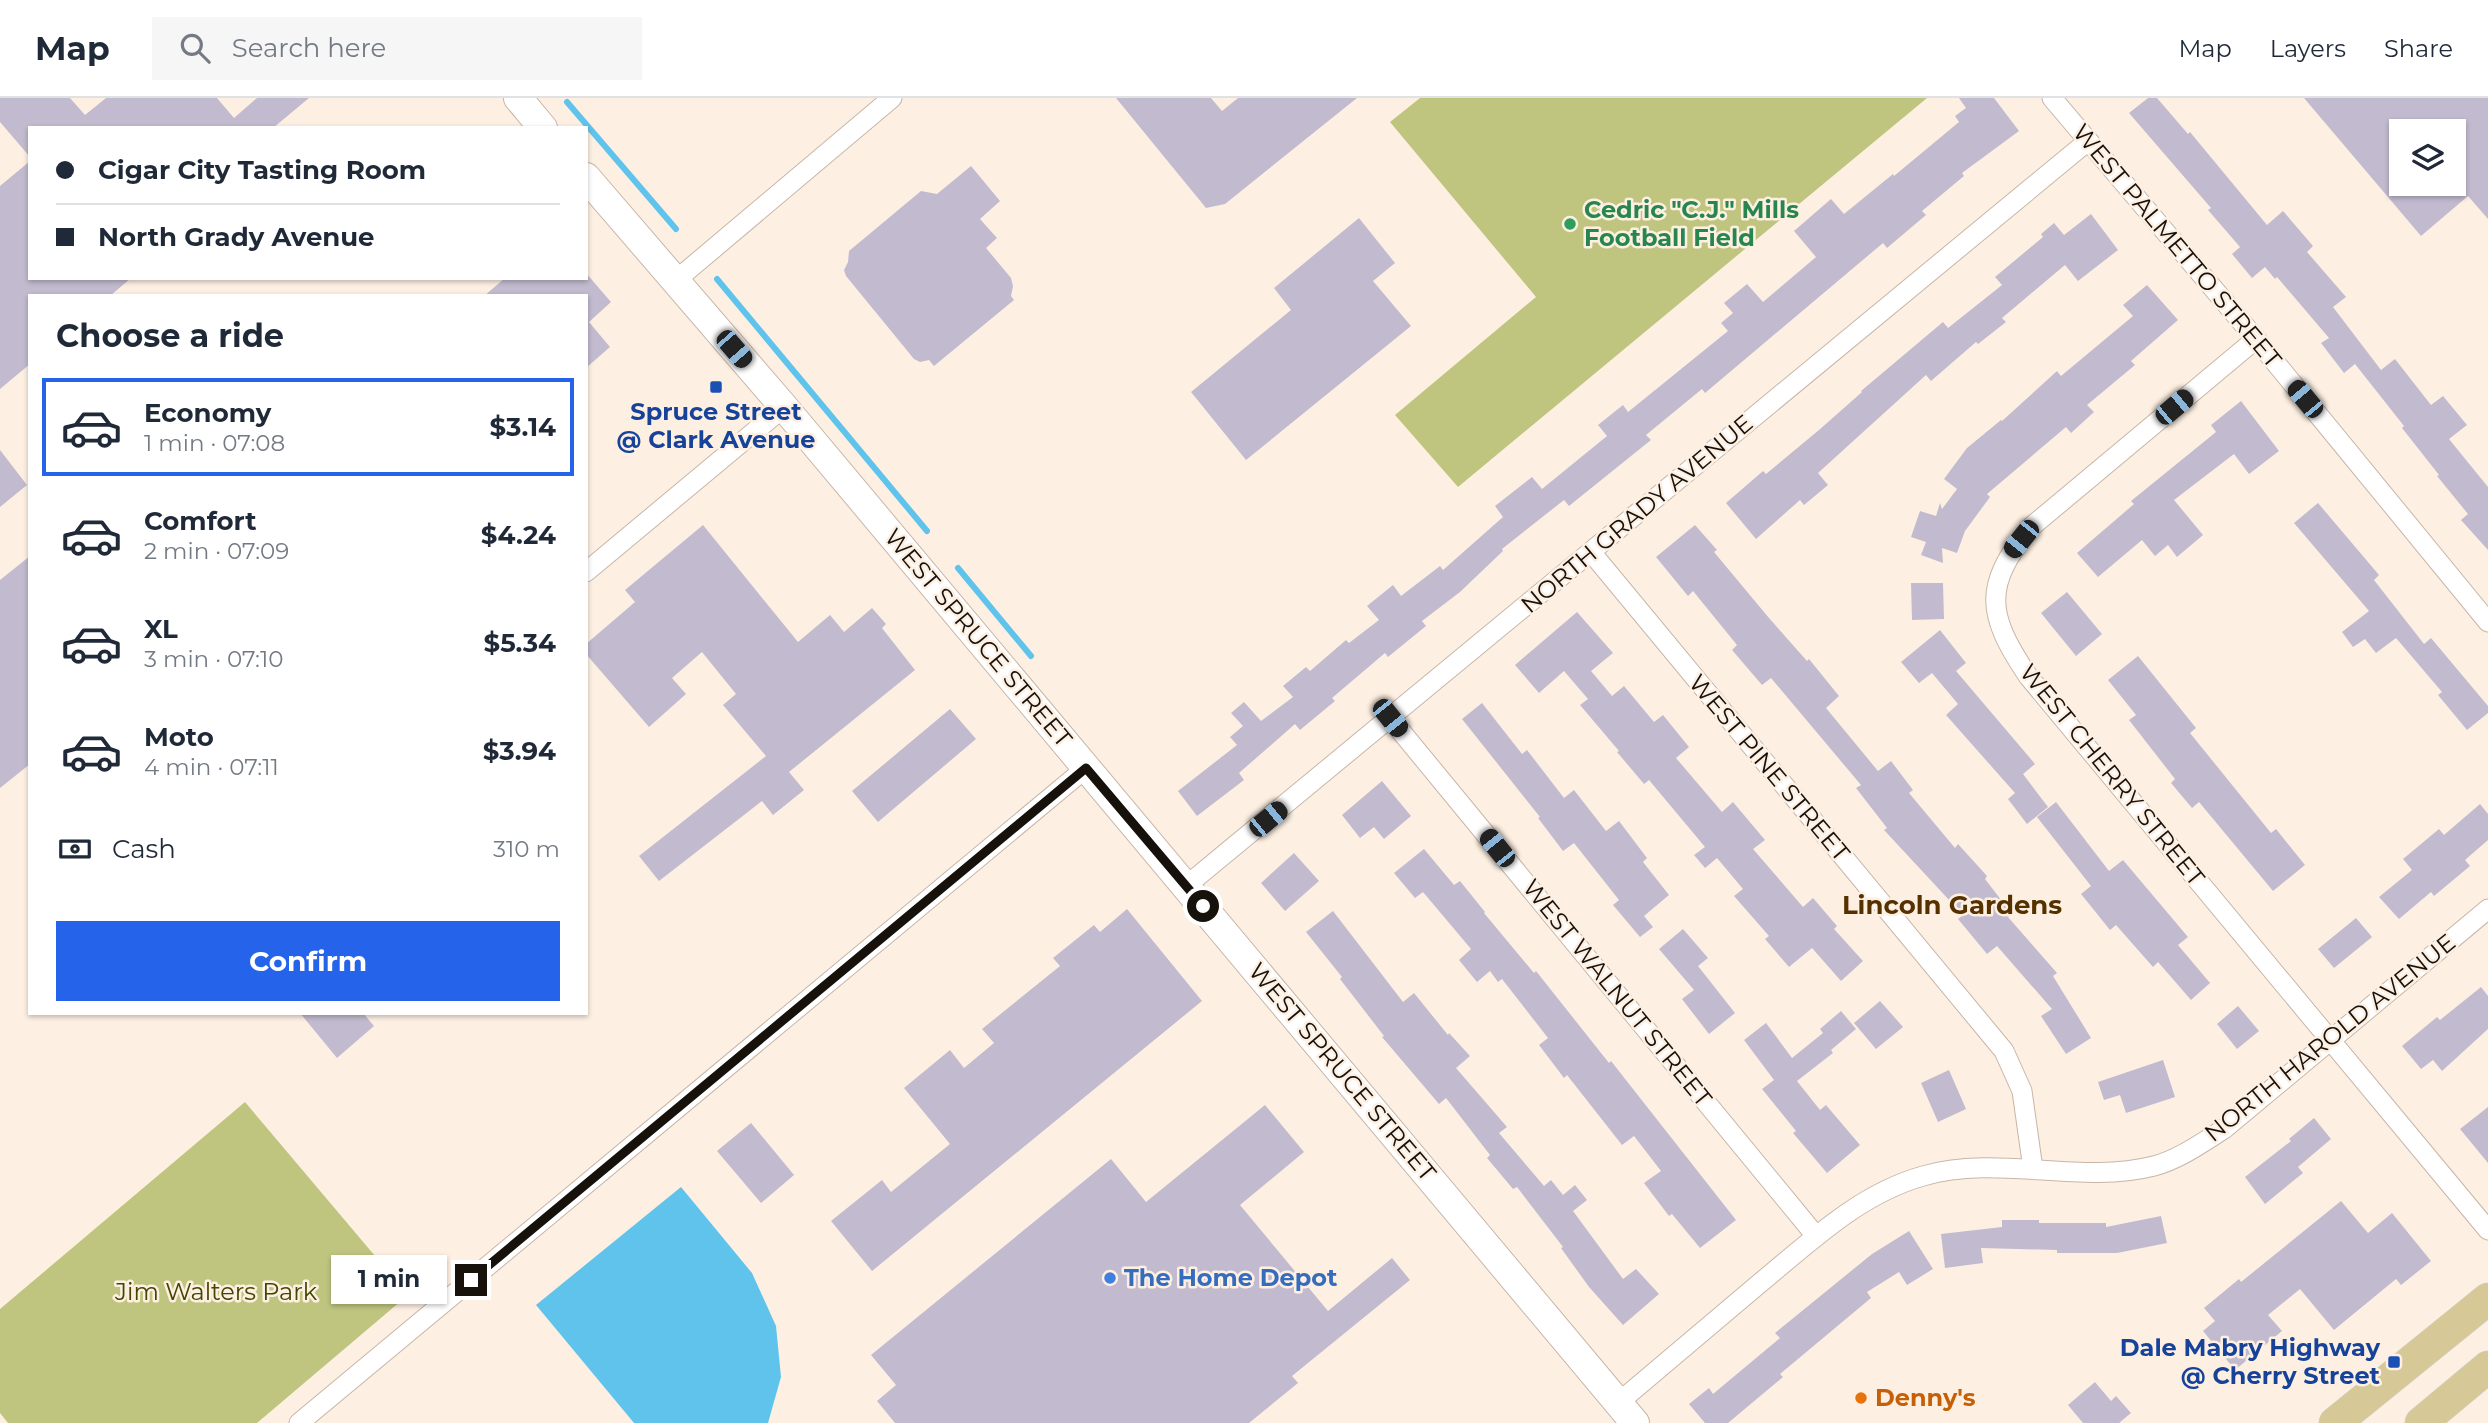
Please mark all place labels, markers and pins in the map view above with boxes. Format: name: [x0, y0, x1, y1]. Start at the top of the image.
place label: Cedric "C.J." Mills Football Field: [1584, 195, 1799, 252]
marker: Cedric "C.J." Mills Football Field: [1562, 216, 1578, 232]
marker: Spruce Street @ Clark Avenue: [708, 379, 724, 395]
place label: Spruce Street @ Clark Avenue: [617, 397, 815, 454]
place label: The Home Depot: [1124, 1263, 1338, 1292]
marker: The Home Depot: [1102, 1270, 1118, 1286]
place label: Dale Mabry Highway @ Cherry Street: [2120, 1333, 2381, 1390]
marker: Dale Mabry Highway @ Cherry Street: [2386, 1354, 2402, 1370]
place label: Denny's: [1875, 1383, 1976, 1412]
marker: Denny's: [1853, 1390, 1869, 1406]

